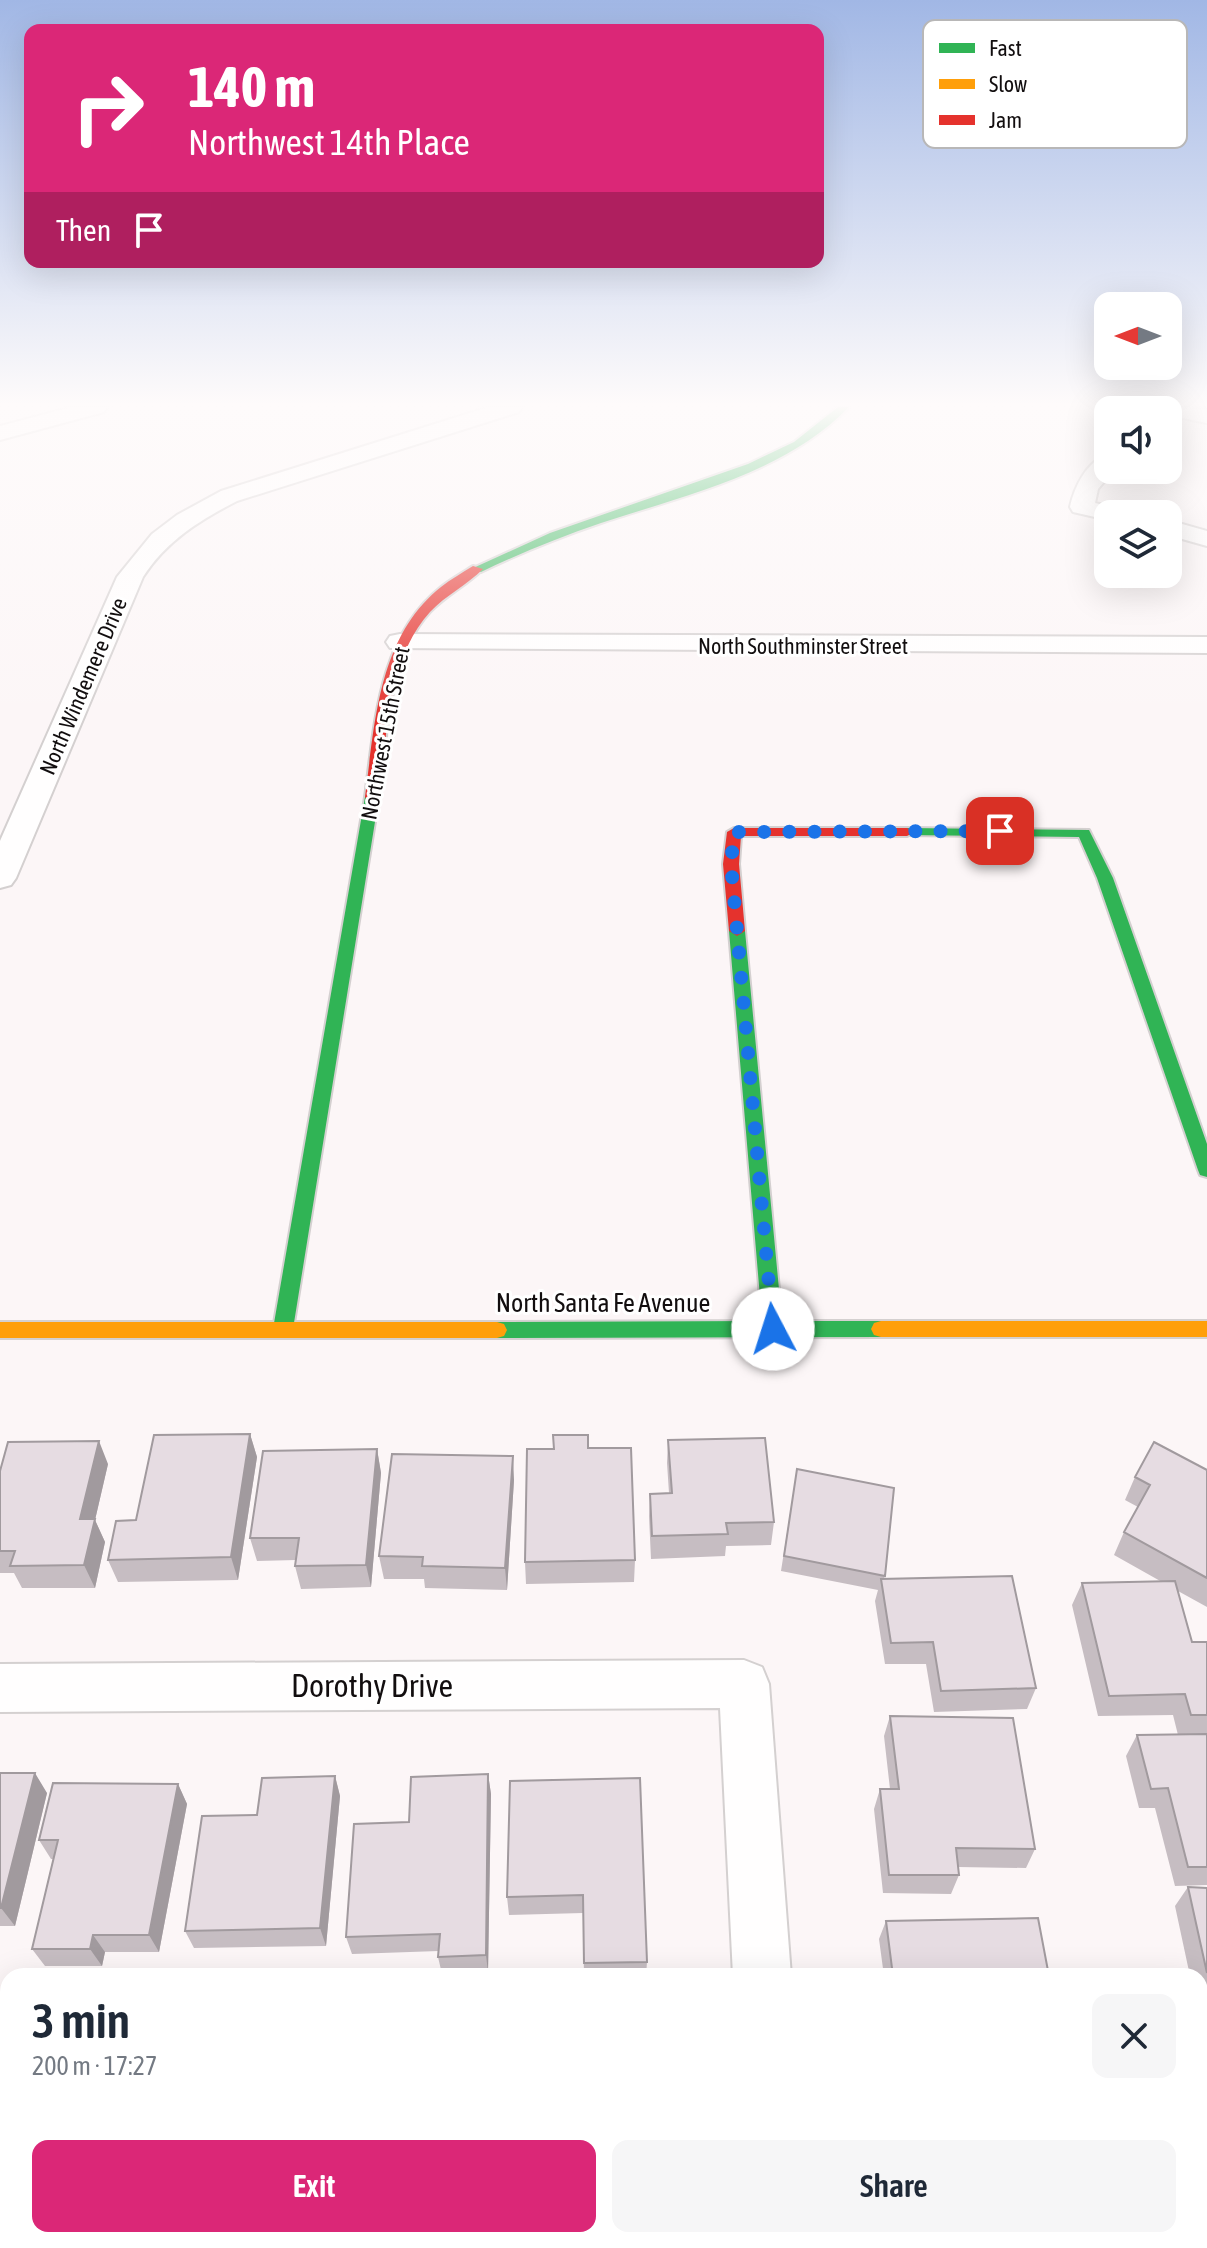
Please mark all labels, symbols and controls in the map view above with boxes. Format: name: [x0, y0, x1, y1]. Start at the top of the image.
legend: [923, 20, 1187, 148]
text: Fast: [989, 35, 1022, 61]
text: 140 m: [188, 55, 315, 119]
icon: right: [56, 56, 160, 160]
text: Slow: [989, 71, 1027, 97]
text: Jam: [989, 107, 1022, 133]
text: Northwest 14th Place: [188, 121, 470, 163]
icon: arrive: [127, 208, 171, 252]
text: Then: [56, 213, 111, 247]
north arrow: [1094, 292, 1182, 380]
map controls: [1094, 292, 1182, 588]
button: sound: [1094, 396, 1182, 484]
button: layers: [1094, 500, 1182, 588]
street label: North Windemere Drive: [34, 594, 132, 778]
street label: North Southminster Street: [698, 633, 908, 659]
street label: Northwest 15th Street: [355, 644, 415, 822]
pin: [966, 797, 1034, 865]
icon: arrive: [978, 809, 1022, 853]
position arrow: [731, 1287, 815, 1371]
street label: North Santa Fe Avenue: [496, 1288, 710, 1318]
street label: Dorothy Drive: [291, 1667, 453, 1704]
text: 3 min: [32, 1993, 130, 2048]
button: close: [1092, 1994, 1176, 2078]
text: 200 m · 17:27: [32, 2051, 157, 2081]
button: Exit: [32, 2140, 596, 2232]
button: Share: [612, 2140, 1176, 2232]

